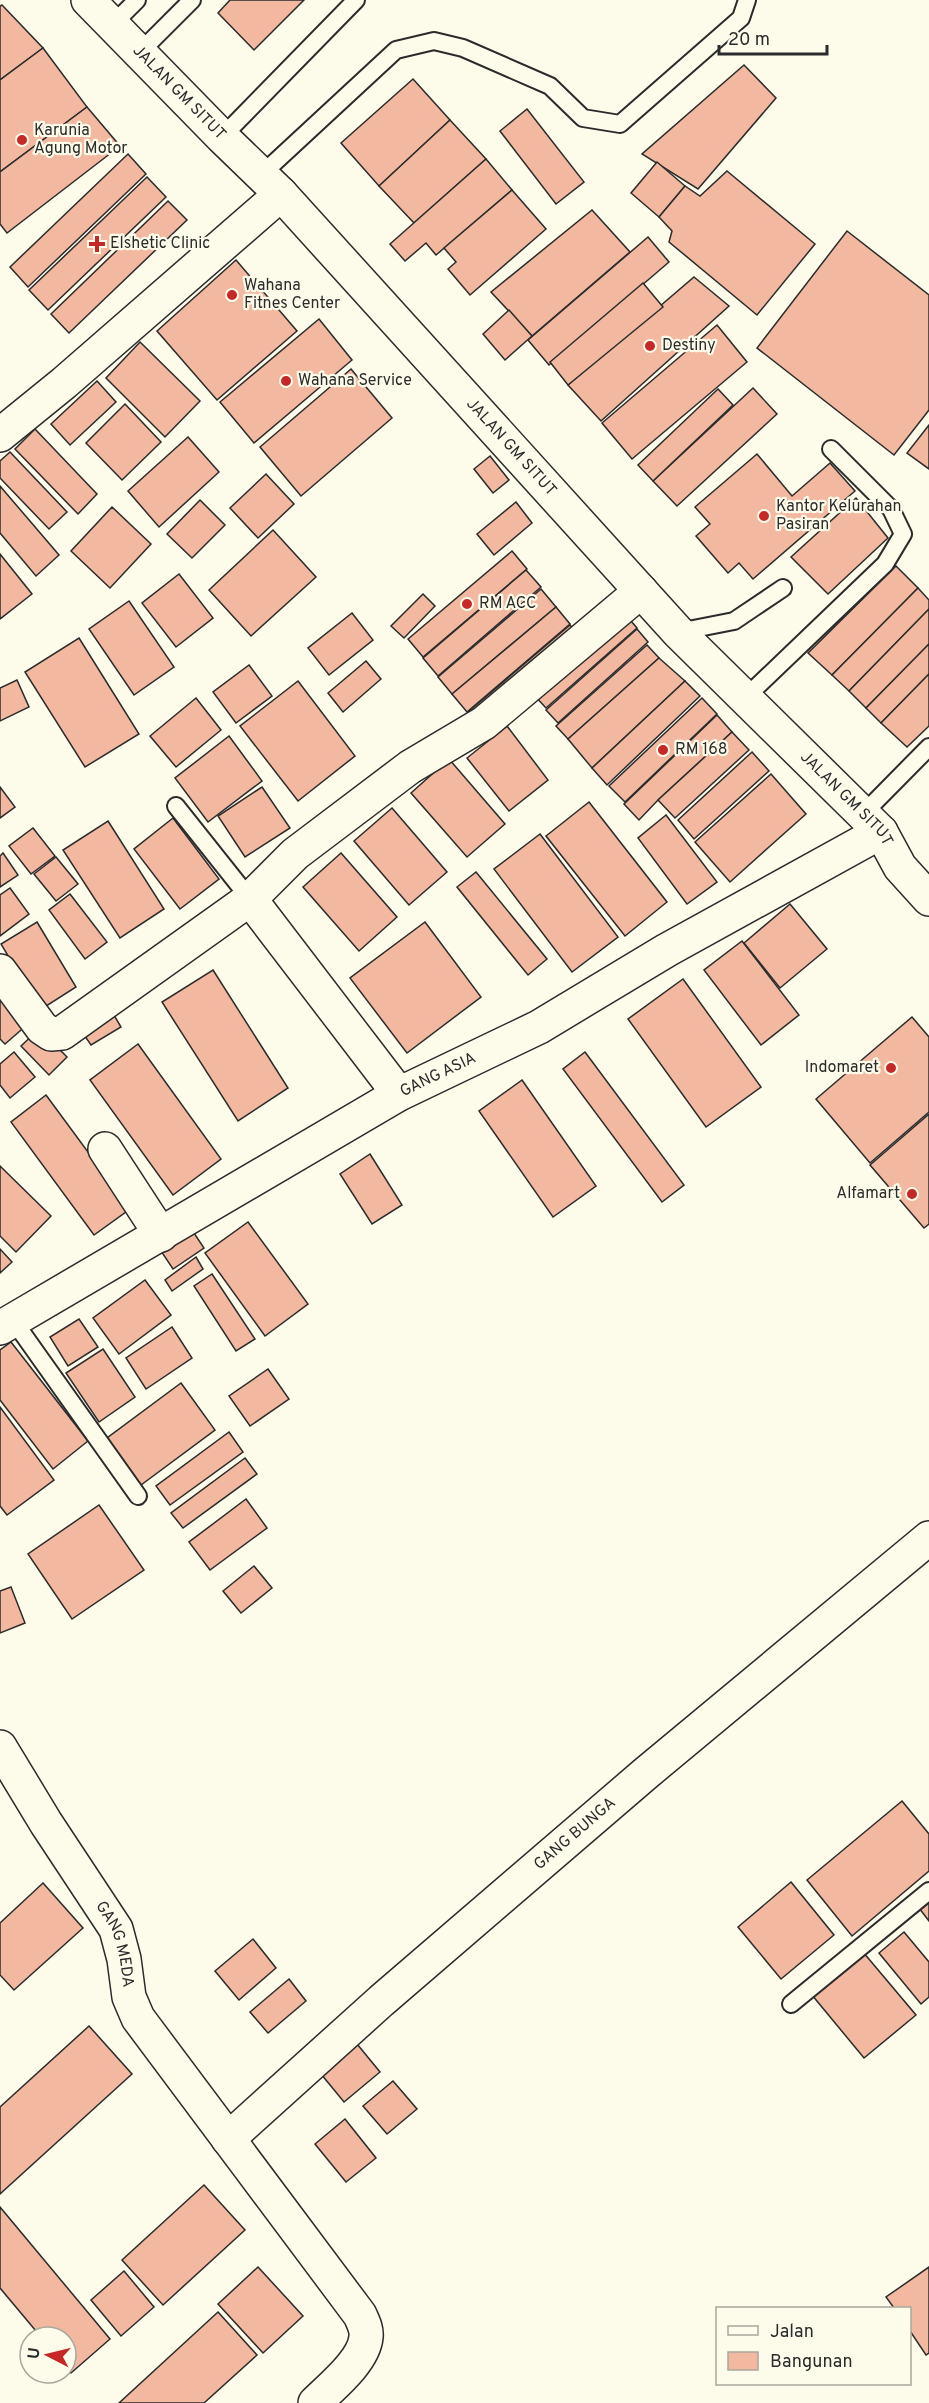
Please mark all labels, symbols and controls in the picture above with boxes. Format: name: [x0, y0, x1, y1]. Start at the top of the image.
scale bar: [719, 18, 827, 56]
text: 20 m: [728, 29, 770, 52]
street label: JALAN GM SITUT: [128, 41, 230, 145]
place label: Karunia Agung Motor: [34, 121, 127, 159]
marker: Karunia Agung Motor: [15, 133, 29, 147]
place label: Elshetic Clinic: [110, 234, 210, 254]
marker: Elshetic Clinic: [88, 235, 106, 253]
place label: Wahana Fitnes Center: [244, 276, 340, 314]
marker: Wahana Fitnes Center: [225, 288, 239, 302]
place label: Destiny: [662, 336, 716, 356]
marker: Destiny: [643, 339, 657, 353]
place label: Wahana Service: [298, 371, 412, 391]
marker: Wahana Service: [279, 374, 293, 388]
street label: JALAN GM SITUT: [462, 395, 560, 501]
place label: Kantor Kelurahan Pasiran: [776, 497, 902, 535]
marker: Kantor Kelurahan Pasiran: [757, 509, 771, 523]
place label: RM ACC: [479, 594, 536, 614]
marker: RM ACC: [460, 597, 474, 611]
place label: RM 168: [675, 740, 728, 760]
marker: RM 168: [656, 743, 670, 757]
street label: JALAN GM SITUT: [795, 747, 897, 850]
street label: GANG ASIA: [397, 1048, 480, 1102]
place label: Indomaret: [805, 1058, 879, 1078]
marker: Indomaret: [884, 1061, 898, 1075]
place label: Alfamart: [836, 1184, 900, 1204]
marker: Alfamart: [905, 1187, 919, 1201]
street label: GANG BUNGA: [530, 1793, 620, 1875]
street label: GANG MEDA: [90, 1897, 138, 1989]
legend: [716, 2307, 911, 2385]
text: Jalan: [770, 2321, 814, 2344]
north arrow: [18, 2325, 78, 2385]
text: U: [24, 2347, 46, 2360]
text: Bangunan: [770, 2351, 853, 2374]

